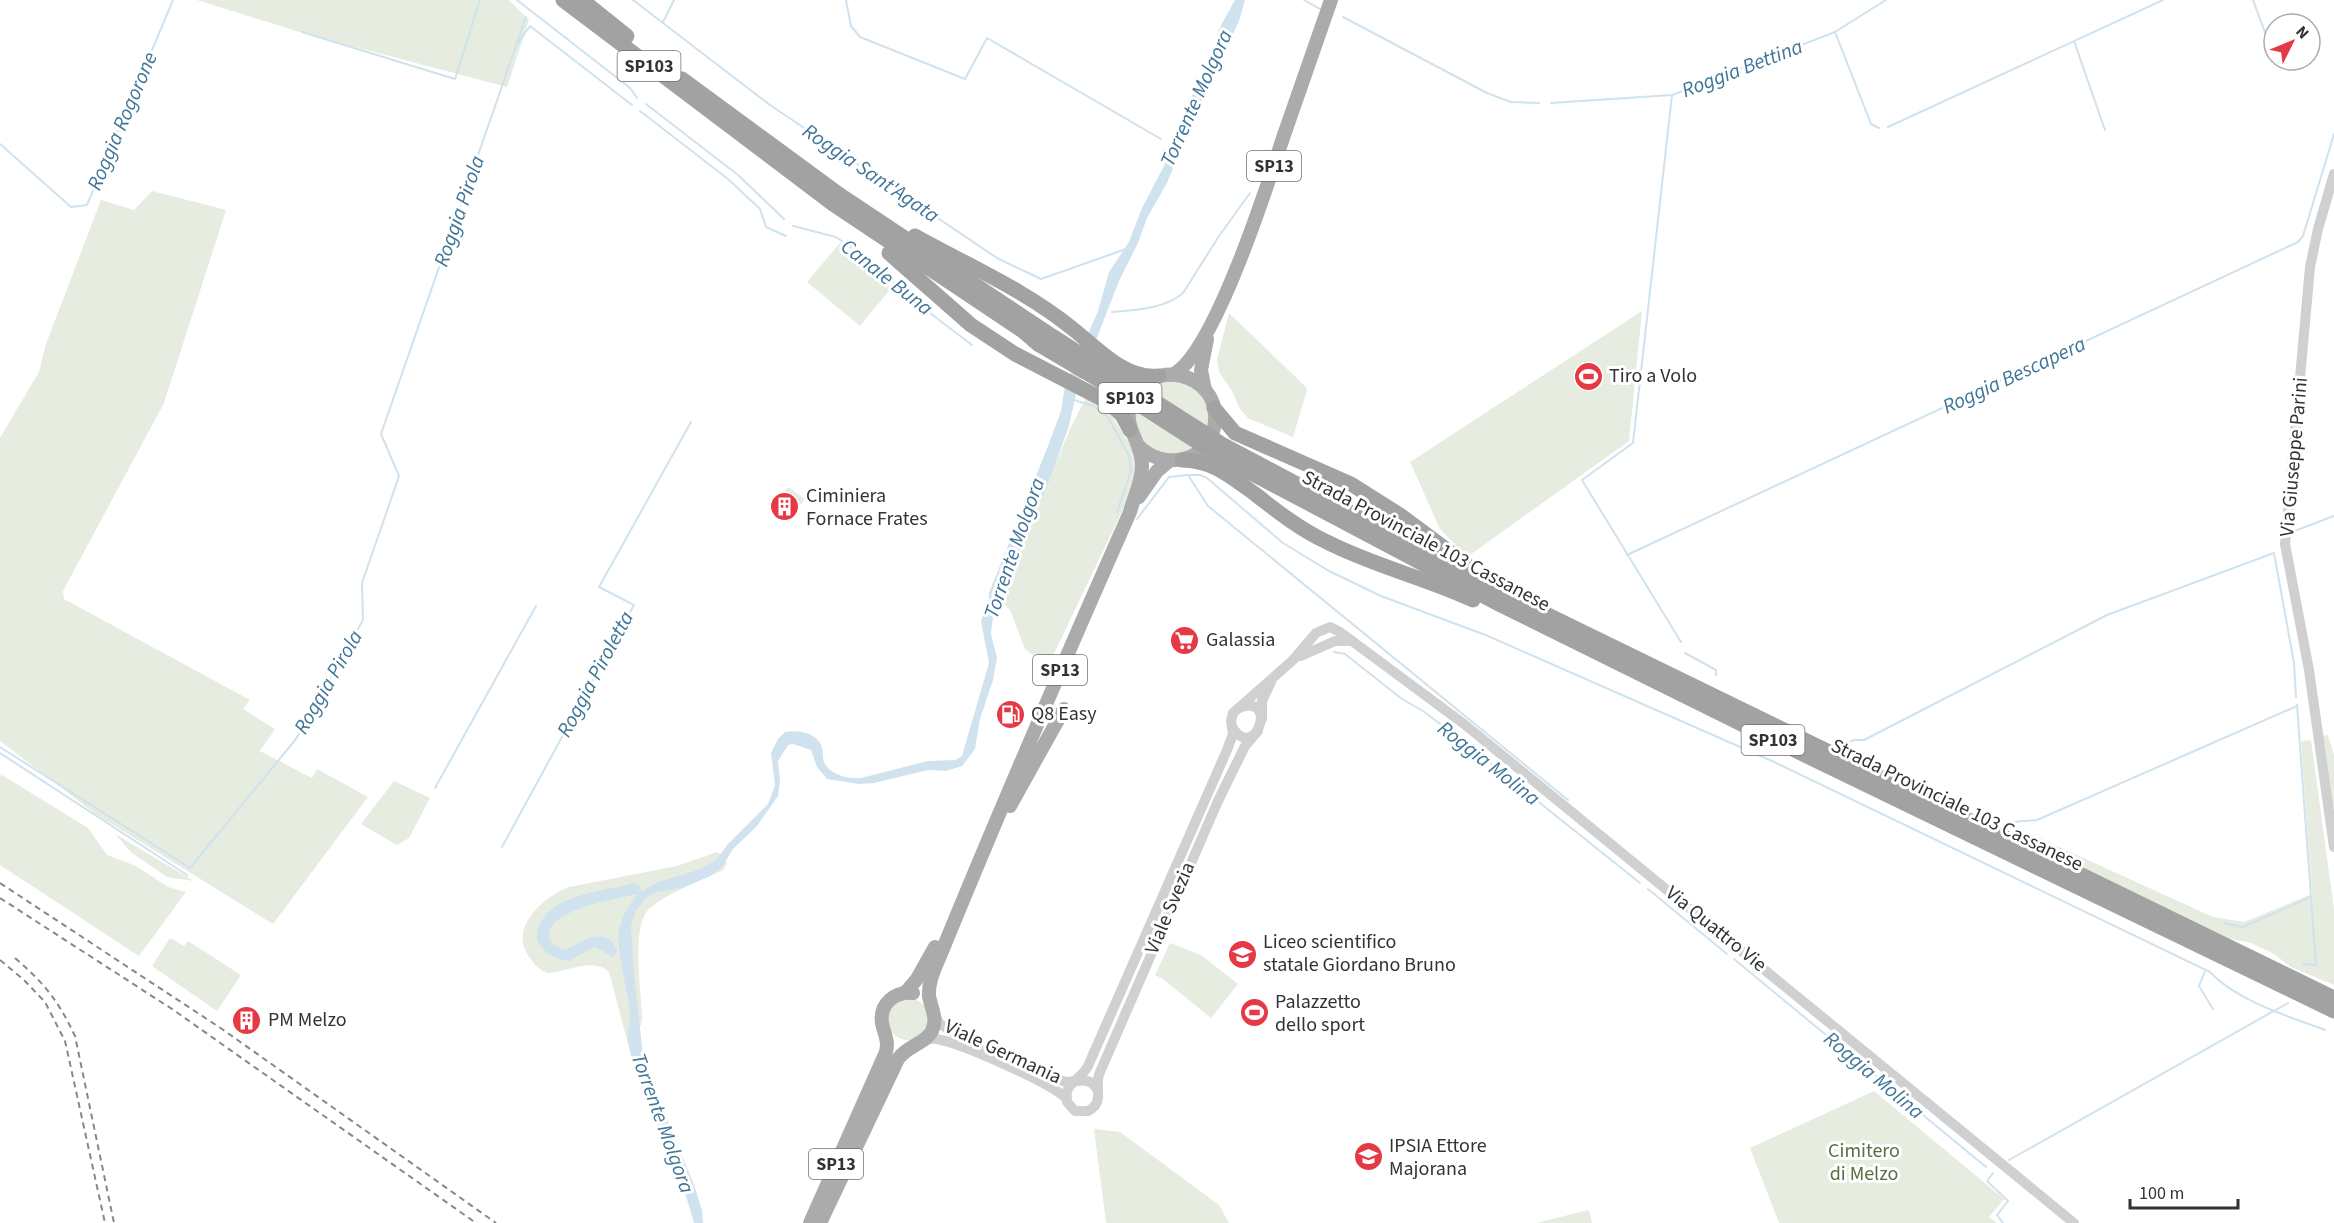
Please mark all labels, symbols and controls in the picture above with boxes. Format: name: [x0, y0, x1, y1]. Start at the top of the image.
north arrow: [2262, 12, 2322, 72]
text: N: [2291, 21, 2314, 44]
water label: Torrente Molgora: [1152, 25, 1240, 171]
water label: Roggia Bettina: [1677, 31, 1807, 105]
water label: Roggia Rogorone: [79, 47, 165, 195]
road number: SP103: [618, 51, 680, 81]
water label: Roggia Sant'Agata: [797, 116, 945, 230]
water label: Roggia Pirola: [426, 151, 492, 271]
road number: SP13: [1247, 151, 1301, 181]
water label: Canale Buna: [835, 231, 939, 323]
water label: Roggia Bescapera: [1937, 329, 2091, 421]
sports icon: Tiro a Volo: [1572, 360, 1604, 392]
place label: Tiro a Volo: [1609, 362, 1697, 390]
street label: Via Giuseppe Parini: [2273, 376, 2315, 538]
road number: SP103: [1098, 383, 1162, 413]
street label: Strada Provinciale 103 Cassanese: [1297, 464, 1555, 618]
water label: Torrente Molgora: [976, 474, 1052, 622]
place label: Ciminiera Fornace Frates: [806, 482, 928, 533]
building icon: Ciminiera Fornace Frates: [769, 491, 801, 523]
water label: Roggia Piroletta: [549, 606, 641, 742]
water label: Roggia Pirola: [286, 624, 370, 740]
supermarket icon: Galassia: [1169, 624, 1201, 656]
place label: Galassia: [1206, 626, 1275, 654]
road number: SP13: [1033, 655, 1087, 685]
fuel station icon: Q8 Easy: [994, 698, 1026, 730]
place label: Q8 Easy: [1031, 700, 1097, 728]
water label: Roggia Molina: [1431, 713, 1547, 813]
road number: SP103: [1742, 725, 1804, 755]
street label: Strada Provinciale 103 Cassanese: [1826, 732, 2088, 878]
street label: Viale Svezia: [1138, 858, 1202, 958]
street label: Via Quattro Vie: [1659, 879, 1773, 979]
place label: Liceo scientifico statale Giordano Bruno: [1263, 928, 1456, 979]
school or university icon: Liceo scientifico statale Giordano Bruno: [1226, 938, 1258, 970]
place label: Palazzetto dello sport: [1275, 988, 1365, 1039]
sports icon: Palazzetto dello sport: [1238, 997, 1270, 1029]
building icon: PM Melzo: [231, 1004, 263, 1036]
place label: PM Melzo: [268, 1006, 347, 1034]
street label: Viale Germania: [940, 1013, 1066, 1091]
water label: Roggia Molina: [1817, 1024, 1931, 1126]
water label: Torrente Molgora: [624, 1049, 702, 1197]
place label: IPSIA Ettore Majorana: [1389, 1132, 1487, 1183]
park label: Cimitero di Melzo: [1828, 1137, 1900, 1188]
school or university icon: IPSIA Ettore Majorana: [1352, 1141, 1384, 1173]
road number: SP13: [809, 1149, 863, 1179]
scale bar: [2130, 1172, 2238, 1210]
text: 100 m: [2139, 1181, 2184, 1206]

